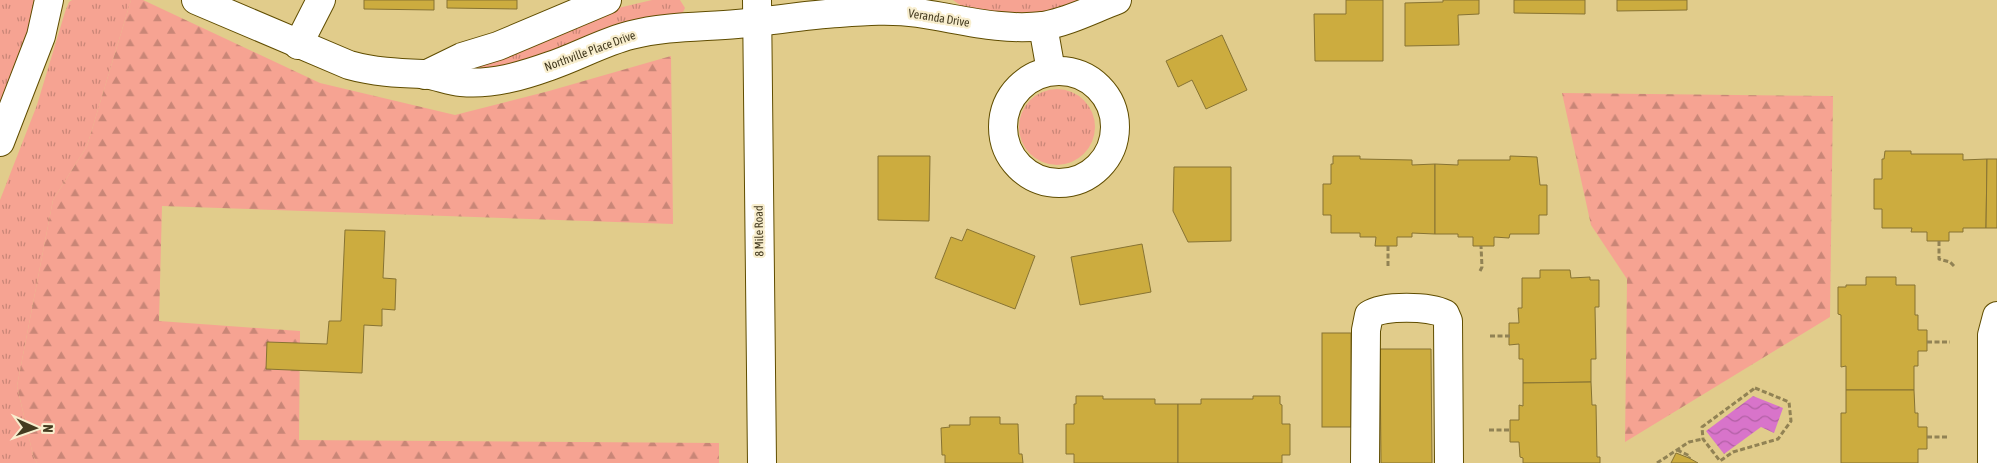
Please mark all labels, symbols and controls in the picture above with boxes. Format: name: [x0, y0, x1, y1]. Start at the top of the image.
street label: Veranda Drive: [907, 6, 971, 30]
street label: Northville Place Drive: [543, 28, 637, 74]
street label: 8 Mile Road: [752, 205, 766, 257]
north arrow: [10, 403, 60, 453]
text: N: [40, 424, 56, 433]

